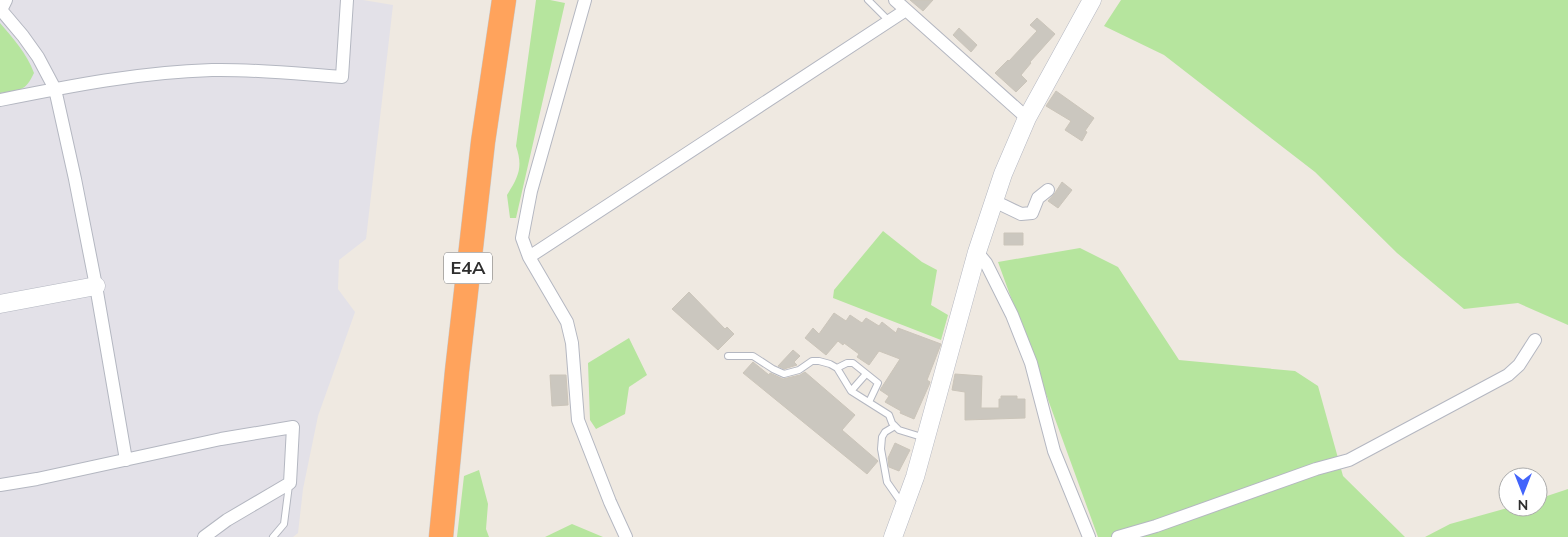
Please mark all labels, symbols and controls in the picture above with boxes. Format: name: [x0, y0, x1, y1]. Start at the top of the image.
road number: E4A: [444, 252, 492, 284]
north arrow: [1498, 467, 1548, 517]
text: N: [1518, 496, 1528, 514]

